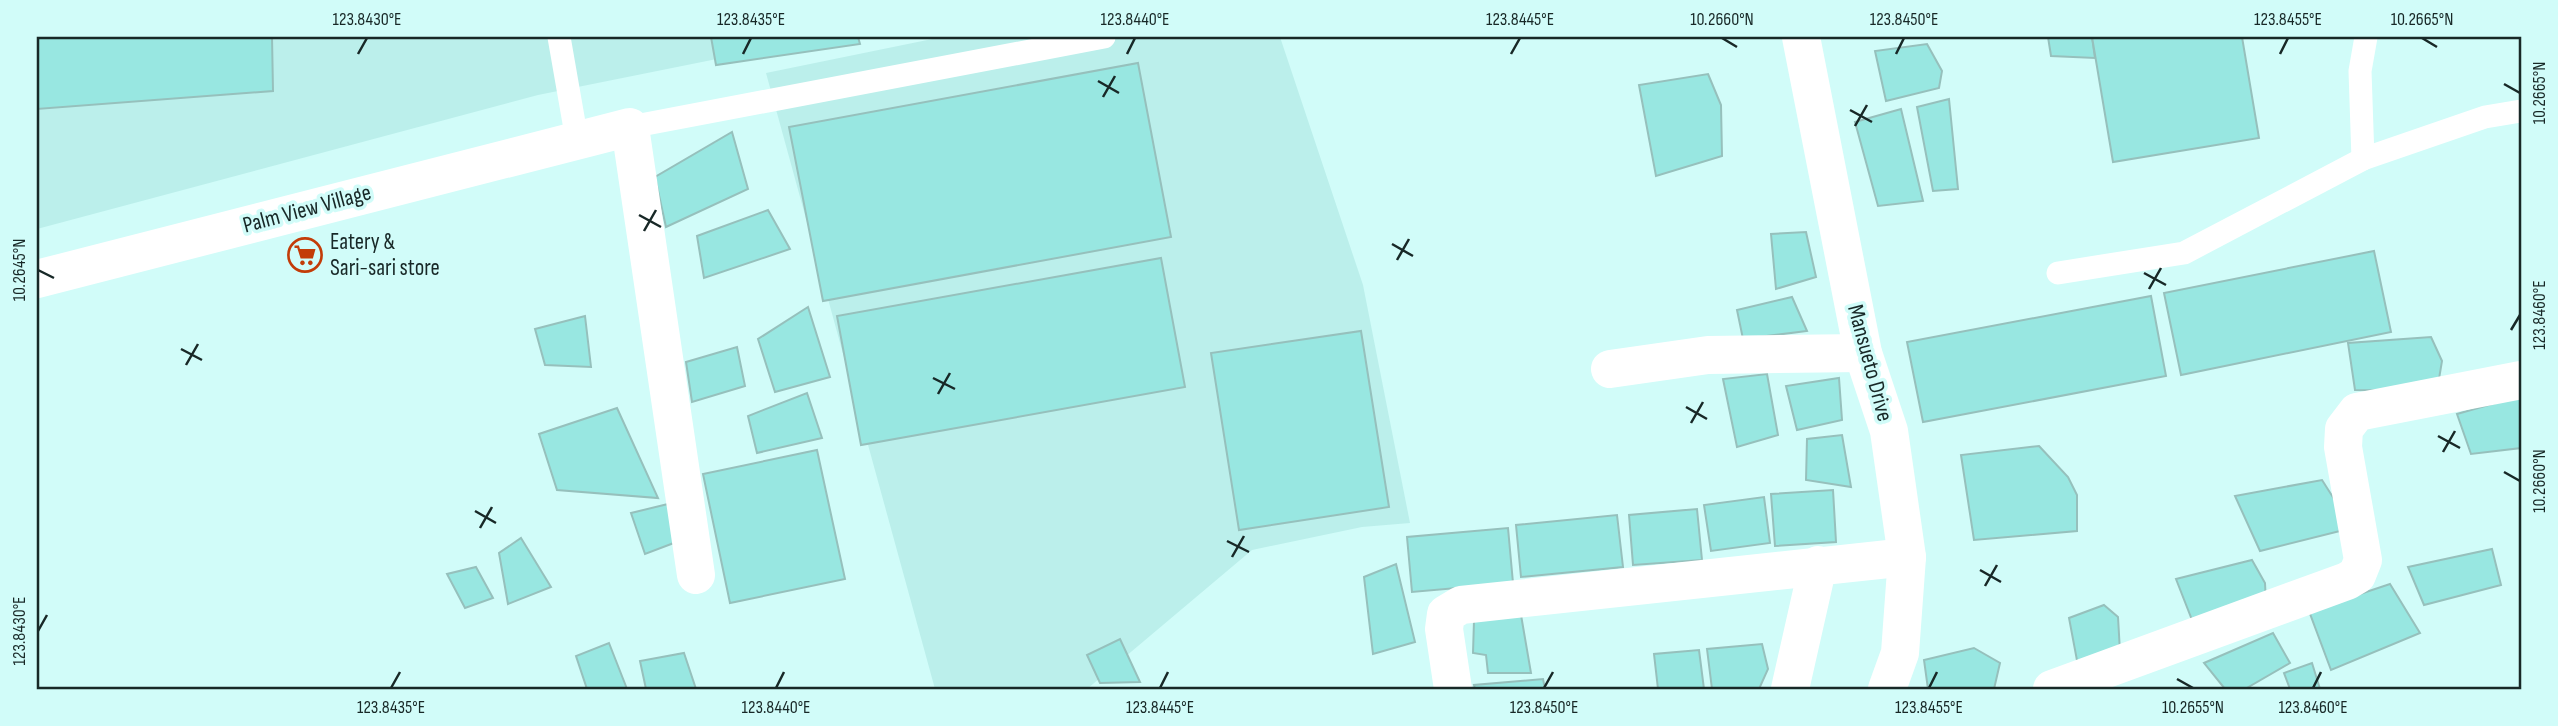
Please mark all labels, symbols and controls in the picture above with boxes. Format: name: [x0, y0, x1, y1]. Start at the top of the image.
text: 123.8430°E: [333, 9, 401, 30]
text: 123.8435°E: [717, 9, 785, 30]
text: 123.8440°E: [1101, 9, 1169, 30]
text: 123.8445°E: [1486, 9, 1554, 30]
text: 10.2660°N: [1690, 9, 1754, 30]
text: 123.8450°E: [1870, 9, 1938, 30]
text: 123.8455°E: [2254, 9, 2322, 30]
text: 10.2665°N: [2391, 9, 2453, 30]
text: 10.2665°N: [2529, 62, 2550, 124]
street label: Palm View Village: [240, 178, 374, 240]
place label: Eatery & Sari-sari store: [330, 228, 440, 282]
supermarket icon: Eatery & Sari-sari store: [286, 236, 324, 274]
text: 10.2645°N: [9, 239, 30, 301]
text: 123.8460°E: [2529, 280, 2550, 350]
street label: Mansueto Drive: [1841, 302, 1899, 424]
text: 10.2660°N: [2529, 449, 2550, 513]
text: 123.8430°E: [9, 597, 30, 665]
text: 123.8435°E: [357, 697, 425, 718]
text: 123.8440°E: [742, 697, 810, 718]
text: 123.8445°E: [1126, 697, 1194, 718]
text: 123.8450°E: [1510, 697, 1578, 718]
text: 123.8455°E: [1895, 697, 1963, 718]
text: 10.2655°N: [2162, 697, 2224, 718]
text: 123.8460°E: [2278, 697, 2348, 718]

